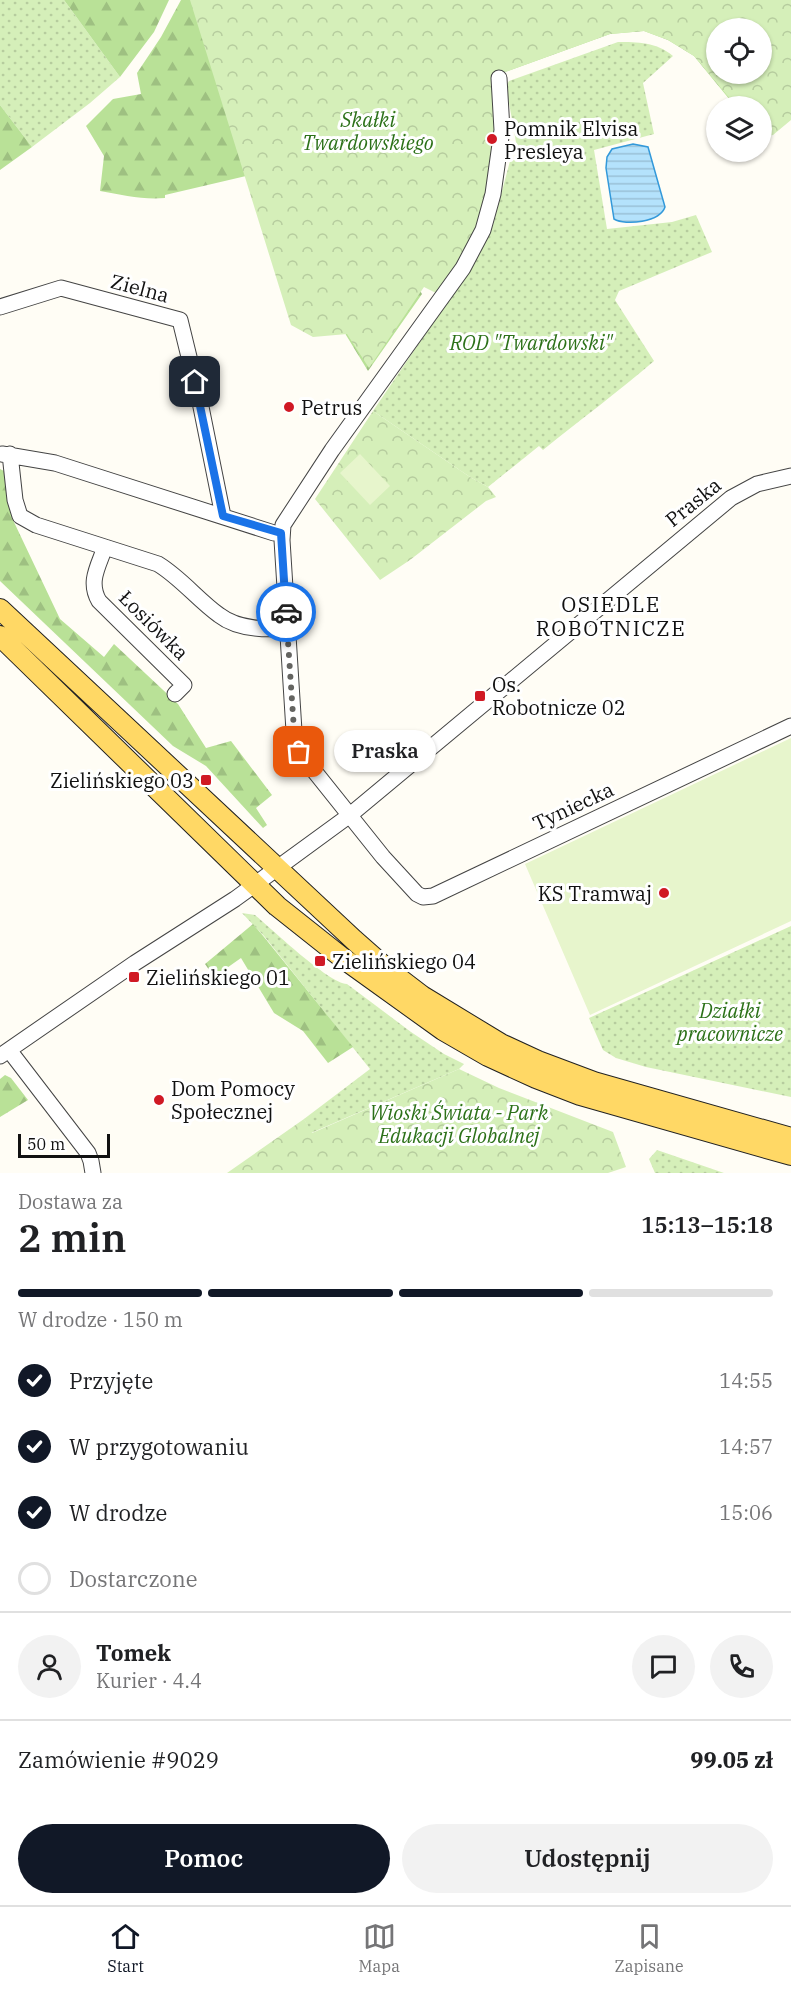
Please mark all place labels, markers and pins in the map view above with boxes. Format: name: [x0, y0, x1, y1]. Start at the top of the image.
place label: Pomnik Elvisa Presleya: [504, 115, 638, 165]
marker: Pomnik Elvisa Presleya: [485, 132, 499, 146]
pin: [169, 356, 220, 407]
place label: Petrus: [301, 394, 362, 421]
marker: Petrus: [282, 400, 296, 414]
place label: Os. Robotnicze 02: [492, 671, 626, 721]
marker: Os. Robotnicze 02: [473, 689, 487, 703]
pin: [273, 726, 324, 777]
callout: Praska: [335, 731, 437, 773]
place label: Zielińskiego 03: [50, 767, 194, 794]
marker: Zielińskiego 03: [199, 773, 213, 787]
place label: KS Tramwaj: [538, 880, 652, 907]
marker: KS Tramwaj: [657, 886, 671, 900]
place label: Zielińskiego 04: [332, 948, 476, 975]
marker: Zielińskiego 04: [313, 954, 327, 968]
place label: Zielińskiego 01: [146, 964, 290, 991]
marker: Zielińskiego 01: [127, 970, 141, 984]
place label: Dom Pomocy Społecznej: [171, 1075, 295, 1125]
marker: Dom Pomocy Społecznej: [152, 1093, 166, 1107]

